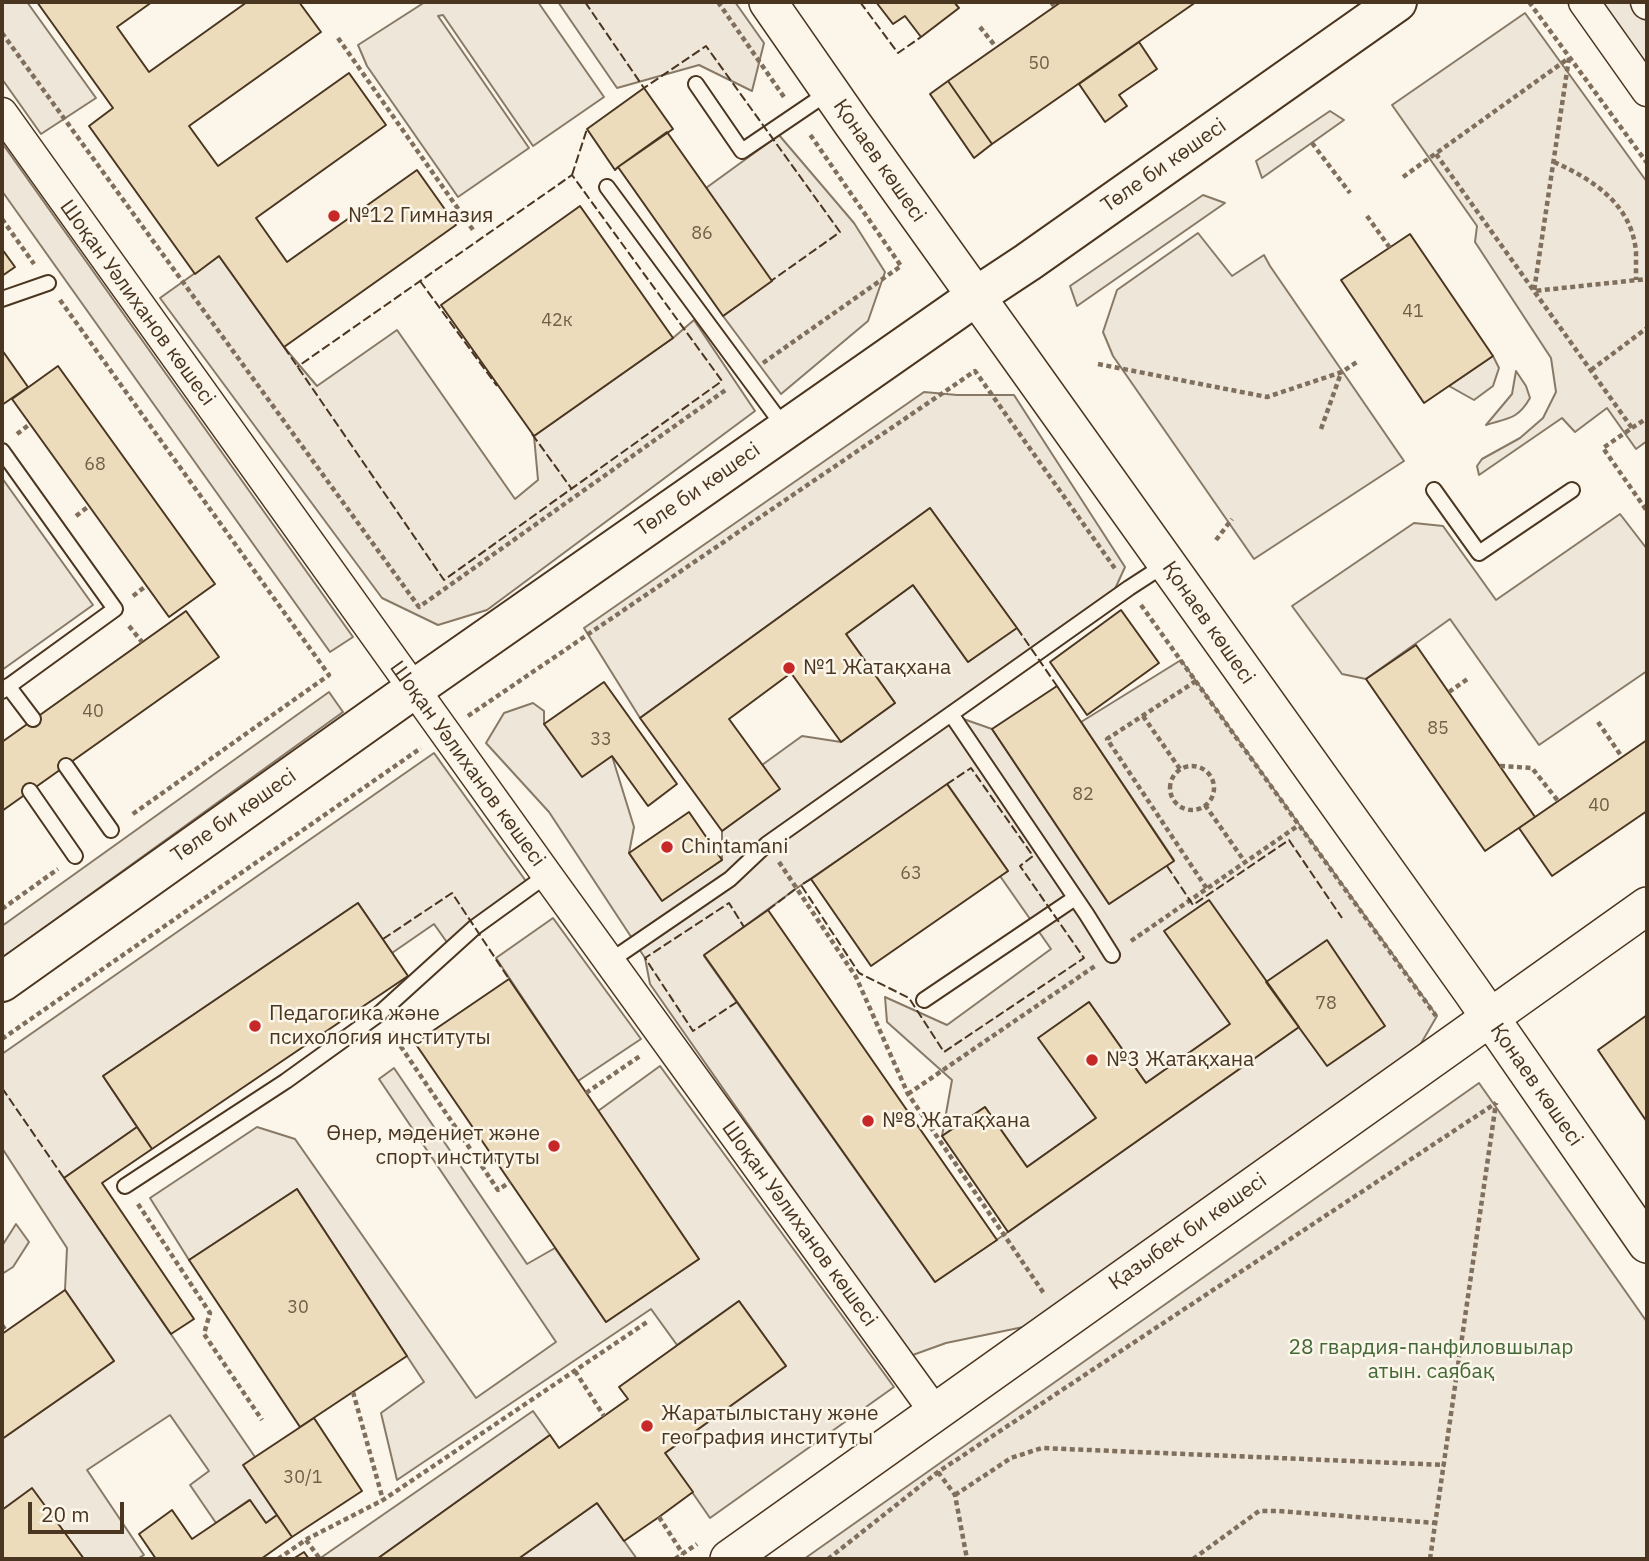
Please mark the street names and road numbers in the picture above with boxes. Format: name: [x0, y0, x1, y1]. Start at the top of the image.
street label: Қонаев көшесі: [827, 95, 931, 227]
street label: Төле би көшесі: [1097, 114, 1231, 218]
street label: Шоқан Уәлиханов көшесі: [54, 195, 220, 411]
street label: Төле би көшесі: [631, 438, 765, 542]
street label: Қонаев көшесі: [1156, 557, 1260, 689]
street label: Шоқан Уәлиханов көшесі: [384, 656, 550, 872]
street label: Төле би көшесі: [167, 764, 301, 868]
street label: Қонаев көшесі: [1484, 1019, 1588, 1151]
street label: Шоқан Уәлиханов көшесі: [716, 1116, 882, 1332]
street label: Қазыбек би көшесі: [1104, 1168, 1272, 1296]

